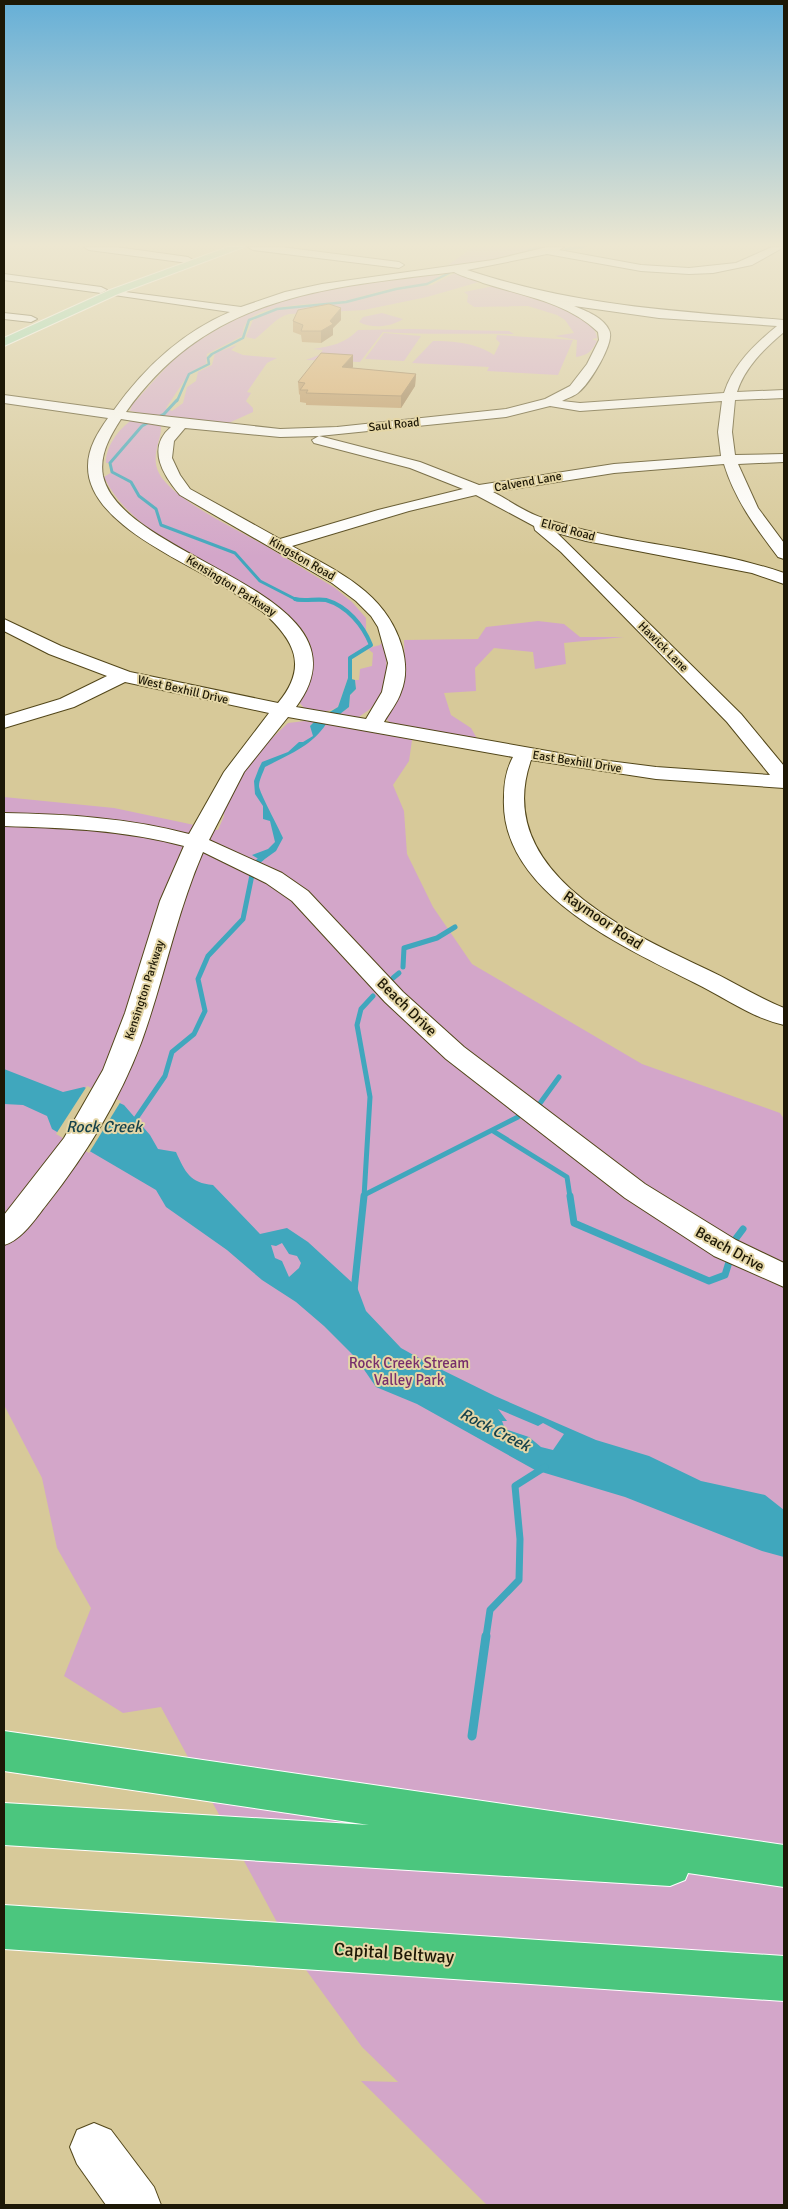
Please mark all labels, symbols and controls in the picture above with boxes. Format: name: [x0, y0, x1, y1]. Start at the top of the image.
street label: Saul Road: [368, 415, 420, 435]
street label: Calvend Lane: [493, 469, 563, 495]
street label: Elrod Road: [539, 516, 597, 544]
street label: Kingston Road: [266, 534, 338, 584]
street label: Kensington Parkway: [183, 552, 279, 620]
street label: Hawick Lane: [635, 619, 691, 675]
street label: West Bexhill Drive: [136, 672, 230, 708]
street label: East Bexhill Drive: [531, 748, 623, 776]
street label: Raymoor Road: [560, 887, 646, 953]
street label: Kensington Parkway: [122, 938, 168, 1042]
street label: Beach Drive: [373, 974, 441, 1040]
water label: Rock Creek: [66, 1117, 144, 1137]
street label: Beach Drive: [692, 1223, 768, 1275]
park label: Rock Creek Stream Valley Park: [349, 1354, 469, 1389]
water label: Rock Creek: [457, 1404, 535, 1457]
street label: Capital Beltway: [333, 1938, 455, 1968]

